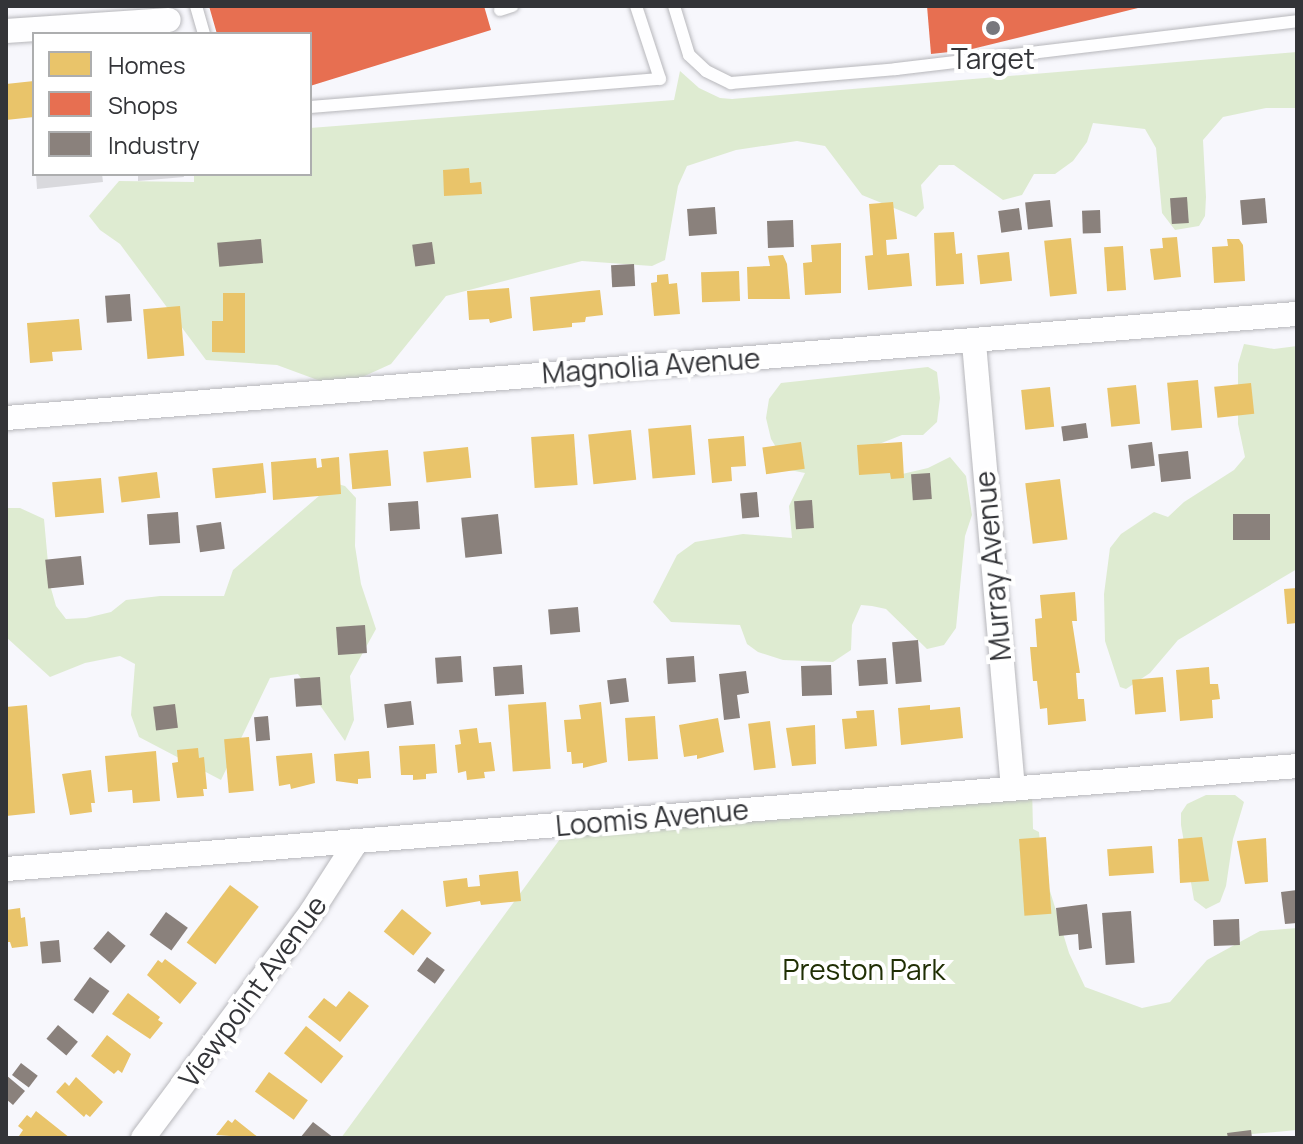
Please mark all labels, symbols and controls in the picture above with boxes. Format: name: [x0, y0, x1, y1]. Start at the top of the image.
marker: Target: [984, 19, 1002, 37]
legend: [32, 32, 312, 176]
place label: Target: [951, 41, 1035, 75]
text: Homes: [108, 48, 186, 81]
text: Shops: [108, 88, 178, 121]
text: Industry: [108, 128, 200, 161]
street label: Magnolia Avenue: [541, 341, 761, 389]
street label: Murray Avenue: [967, 470, 1017, 662]
street label: Loomis Avenue: [554, 792, 750, 842]
street label: Viewpoint Avenue: [171, 888, 333, 1094]
park label: Preston Park: [782, 952, 946, 986]

